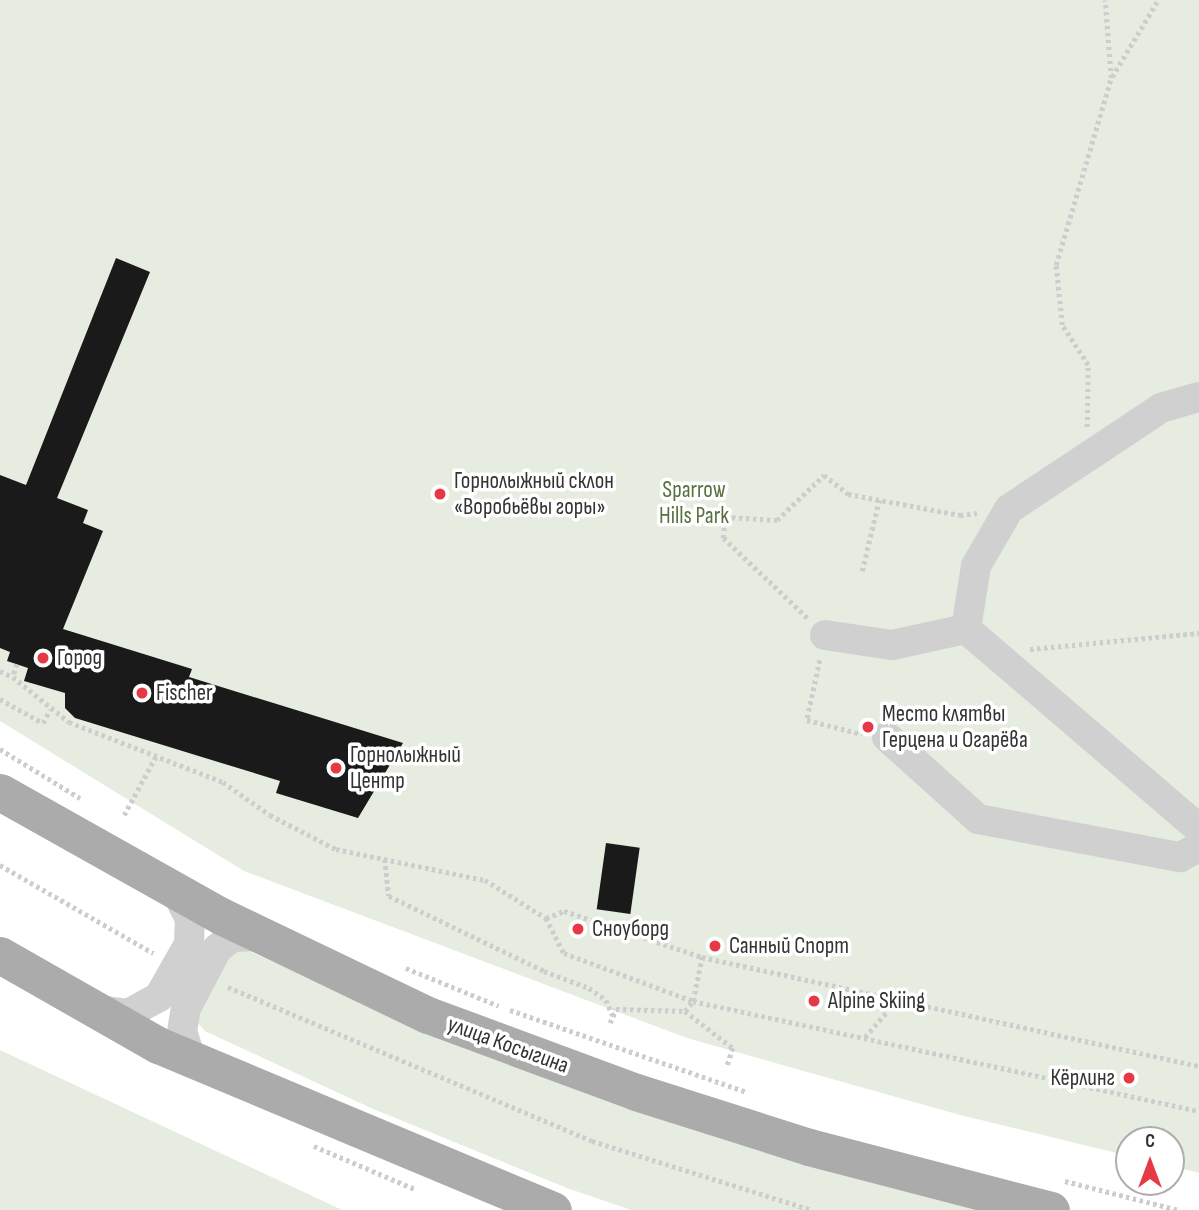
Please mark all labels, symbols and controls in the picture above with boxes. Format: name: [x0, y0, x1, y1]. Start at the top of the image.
place label: Горнолыжный склон «Воробьёвы горы»: [454, 467, 614, 521]
park label: Sparrow Hills Park: [659, 476, 729, 530]
marker: Горнолыжный склон «Воробьёвы горы»: [432, 486, 448, 502]
place label: Город: [57, 644, 102, 672]
marker: Город: [35, 650, 51, 666]
place label: Fischer: [156, 679, 212, 707]
marker: Fischer: [134, 685, 150, 701]
place label: Место клятвы Герцена и Огарёва: [882, 700, 1028, 754]
marker: Место клятвы Герцена и Огарёва: [860, 719, 876, 735]
place label: Горнолыжный Центр: [350, 741, 461, 795]
marker: Горнолыжный Центр: [328, 760, 344, 776]
place label: Сноуборд: [592, 915, 669, 943]
marker: Сноуборд: [570, 921, 586, 937]
place label: Санный Спорт: [729, 932, 849, 960]
marker: Санный Спорт: [707, 938, 723, 954]
place label: Alpine Skiing: [828, 987, 925, 1015]
marker: Alpine Skiing: [806, 993, 822, 1009]
street label: улица Косыгина: [444, 1010, 572, 1080]
place label: Кёрлинг: [1050, 1064, 1115, 1092]
marker: Кёрлинг: [1121, 1070, 1137, 1086]
north arrow: [1115, 1126, 1185, 1196]
text: С: [1145, 1130, 1155, 1153]

